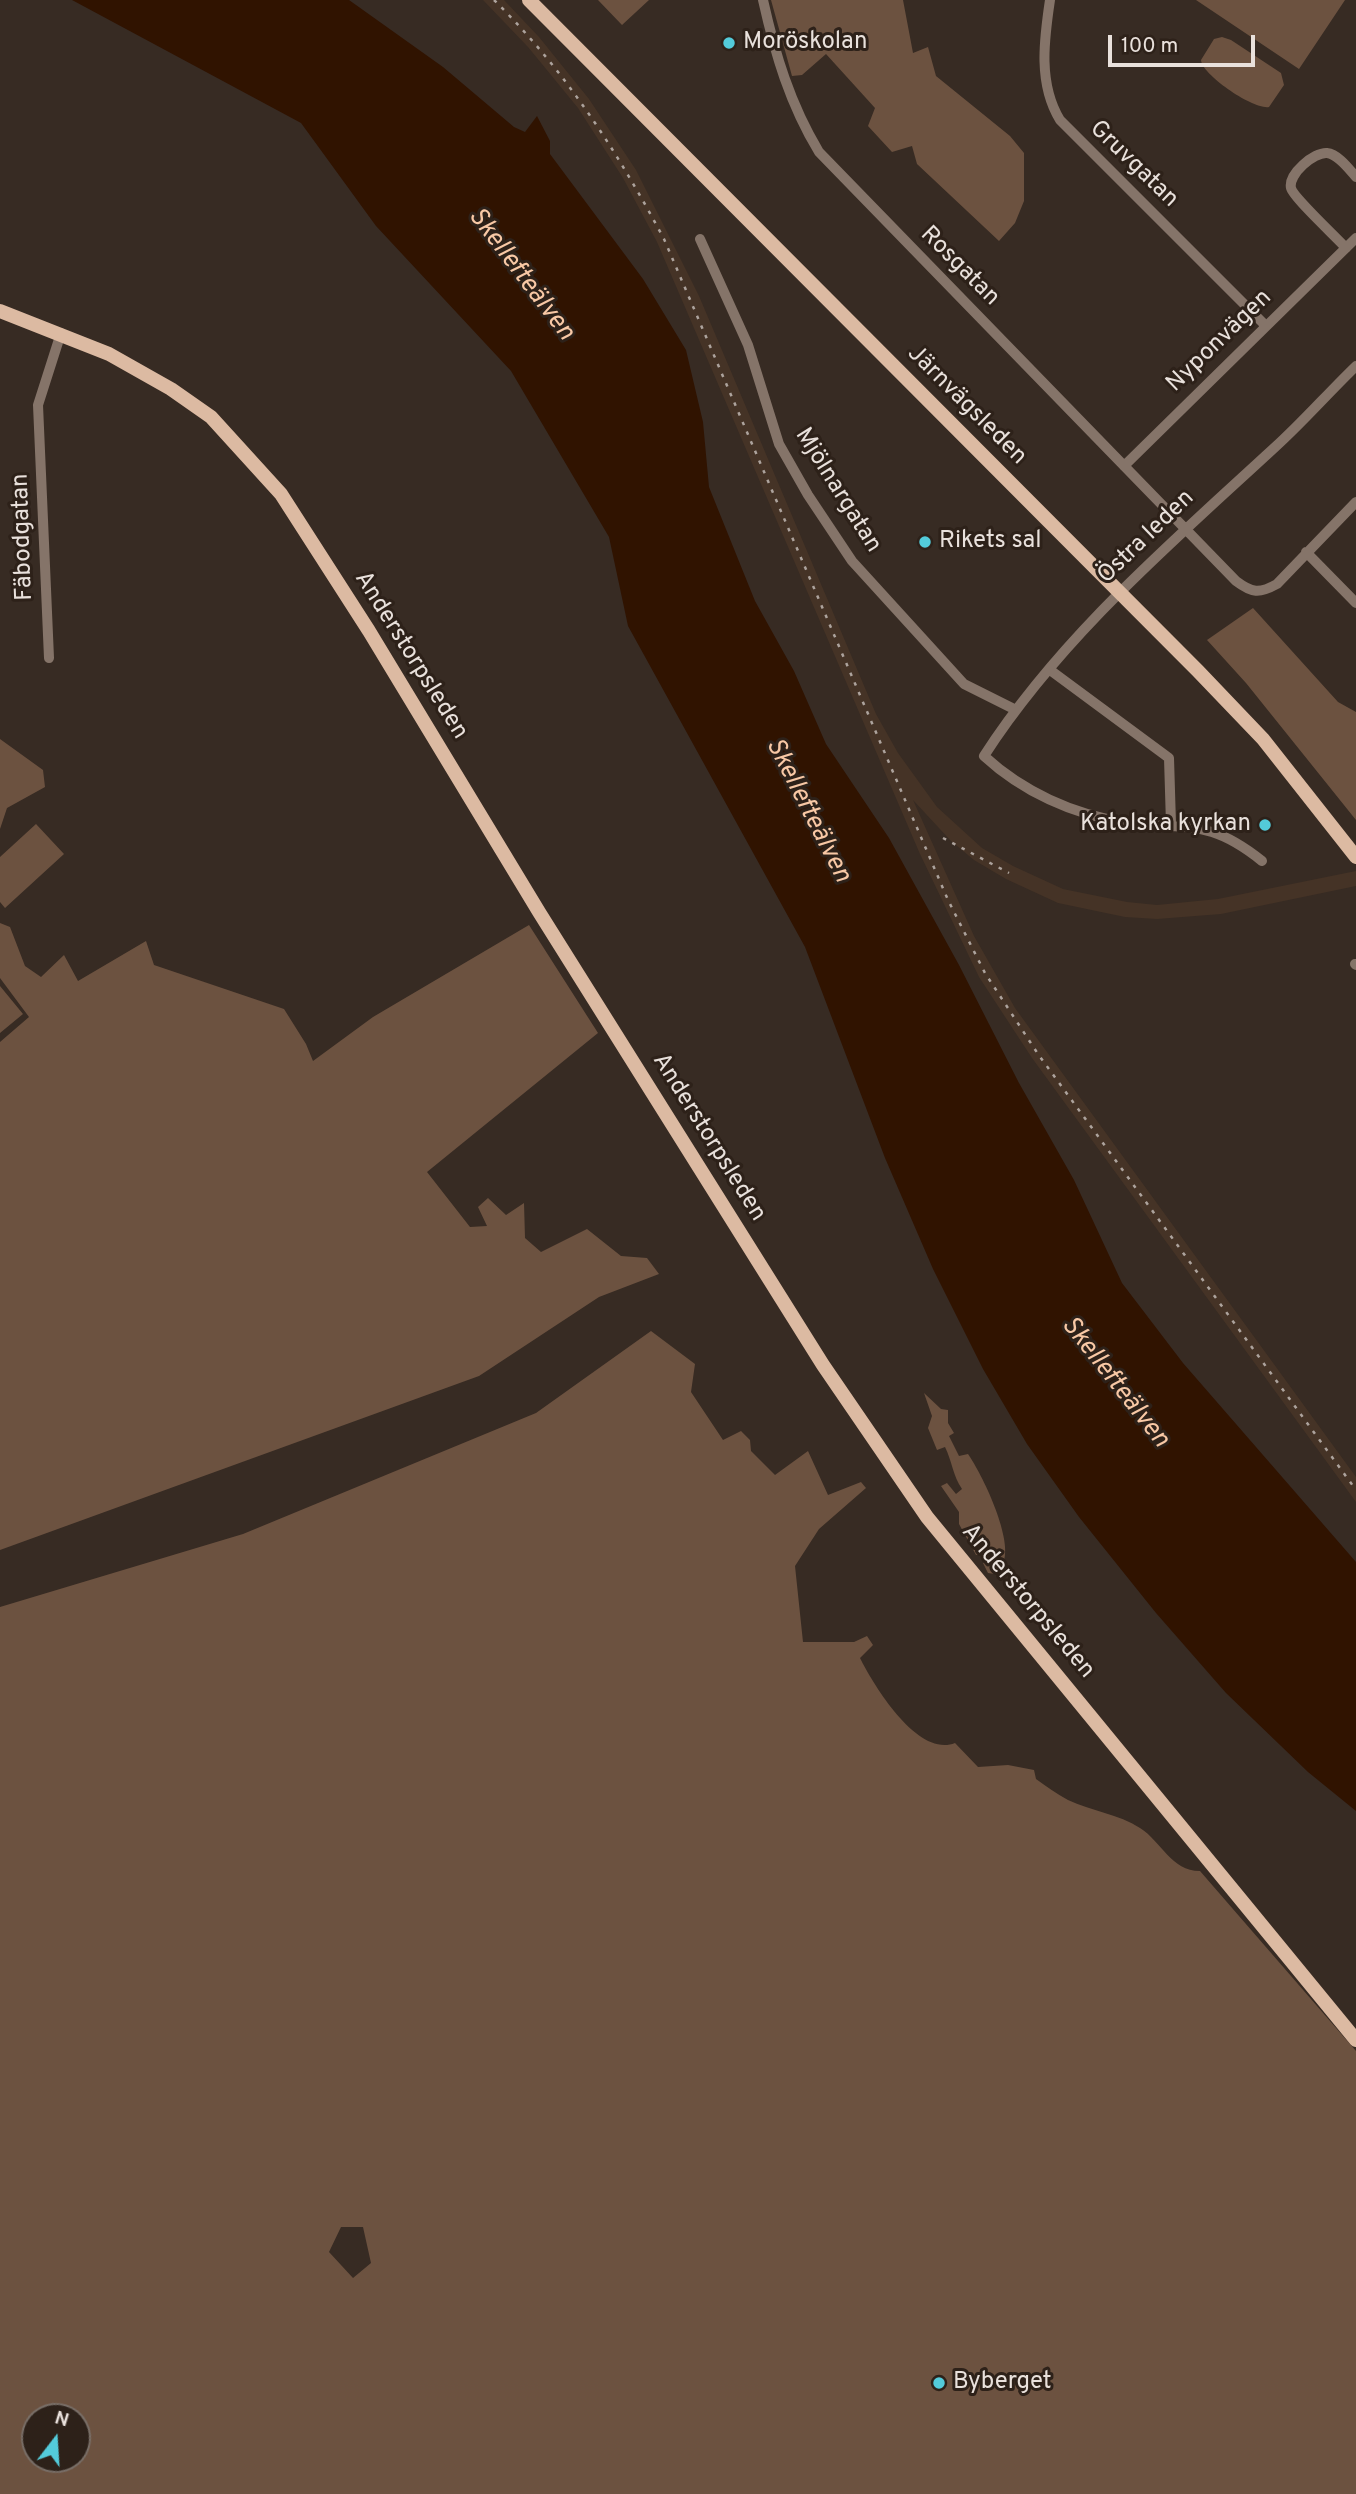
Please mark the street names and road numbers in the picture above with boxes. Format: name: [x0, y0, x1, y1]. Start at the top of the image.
street label: Gruvgatan: [1082, 115, 1184, 215]
street label: Rosgatan: [913, 221, 1005, 313]
street label: Nyponvägen: [1161, 285, 1279, 399]
street label: Järnvägsleden: [900, 340, 1032, 472]
street label: Mjölnargatan: [787, 423, 887, 559]
street label: Fäbodgatan: [7, 473, 41, 601]
street label: Östra leden: [1093, 485, 1201, 591]
street label: Anderstorpsleden: [347, 567, 473, 745]
street label: Anderstorpsleden: [645, 1049, 771, 1227]
street label: Anderstorpsleden: [954, 1519, 1100, 1685]

